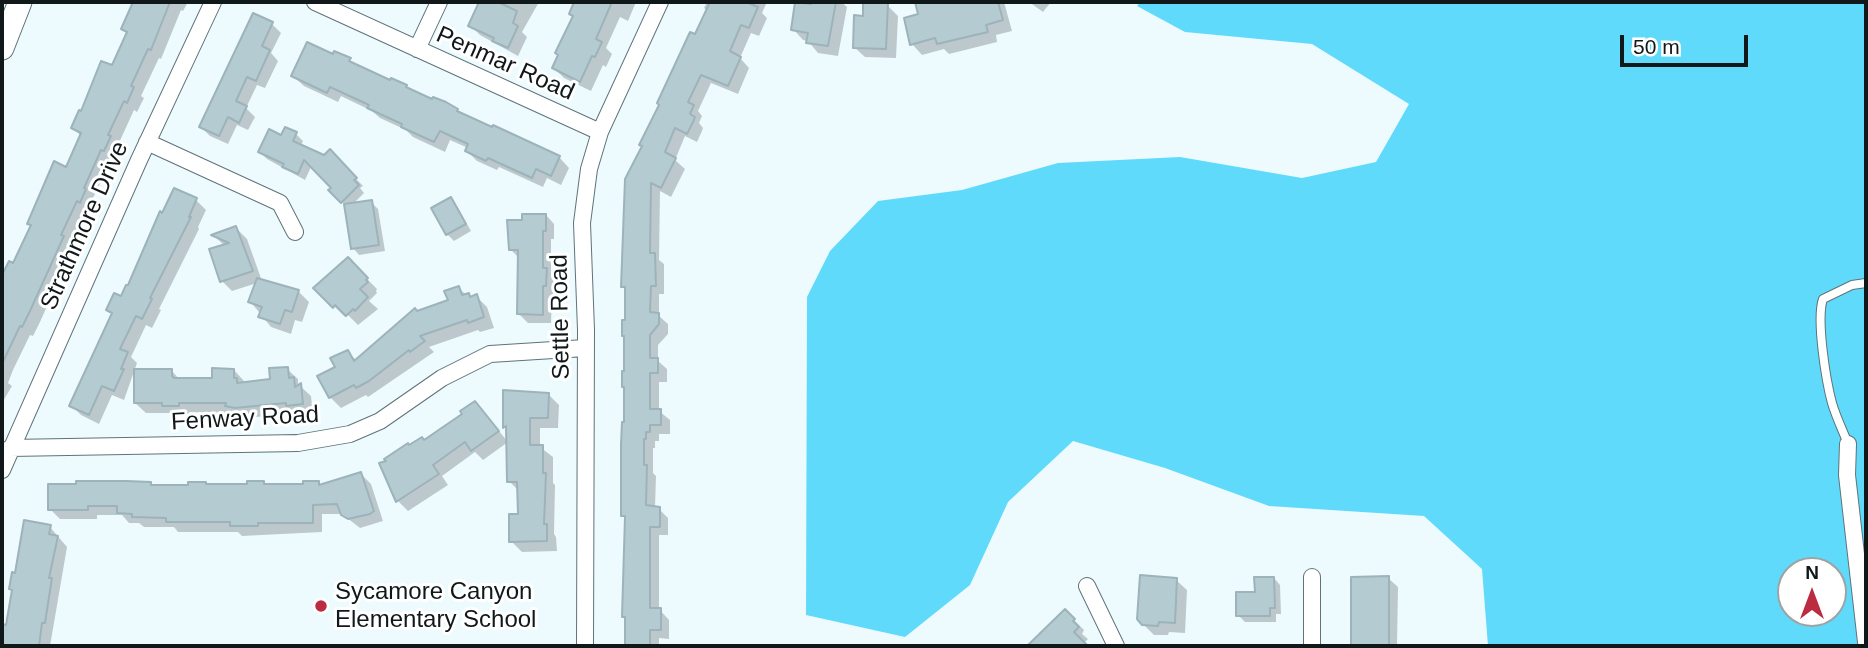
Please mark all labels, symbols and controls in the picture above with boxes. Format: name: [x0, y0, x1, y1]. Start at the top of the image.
street label: Penmar Road: [432, 21, 578, 107]
scale bar: [1623, 21, 1751, 65]
text: 50 m: [1633, 35, 1680, 58]
street label: Strathmore Drive: [35, 137, 135, 315]
street label: Settle Road: [546, 254, 576, 380]
street label: Fenway Road: [170, 401, 320, 437]
north arrow: [1777, 557, 1847, 627]
text: N: [1805, 562, 1819, 583]
place label: Sycamore Canyon Elementary School: [335, 578, 536, 634]
marker: Sycamore Canyon Elementary School: [313, 598, 329, 614]

